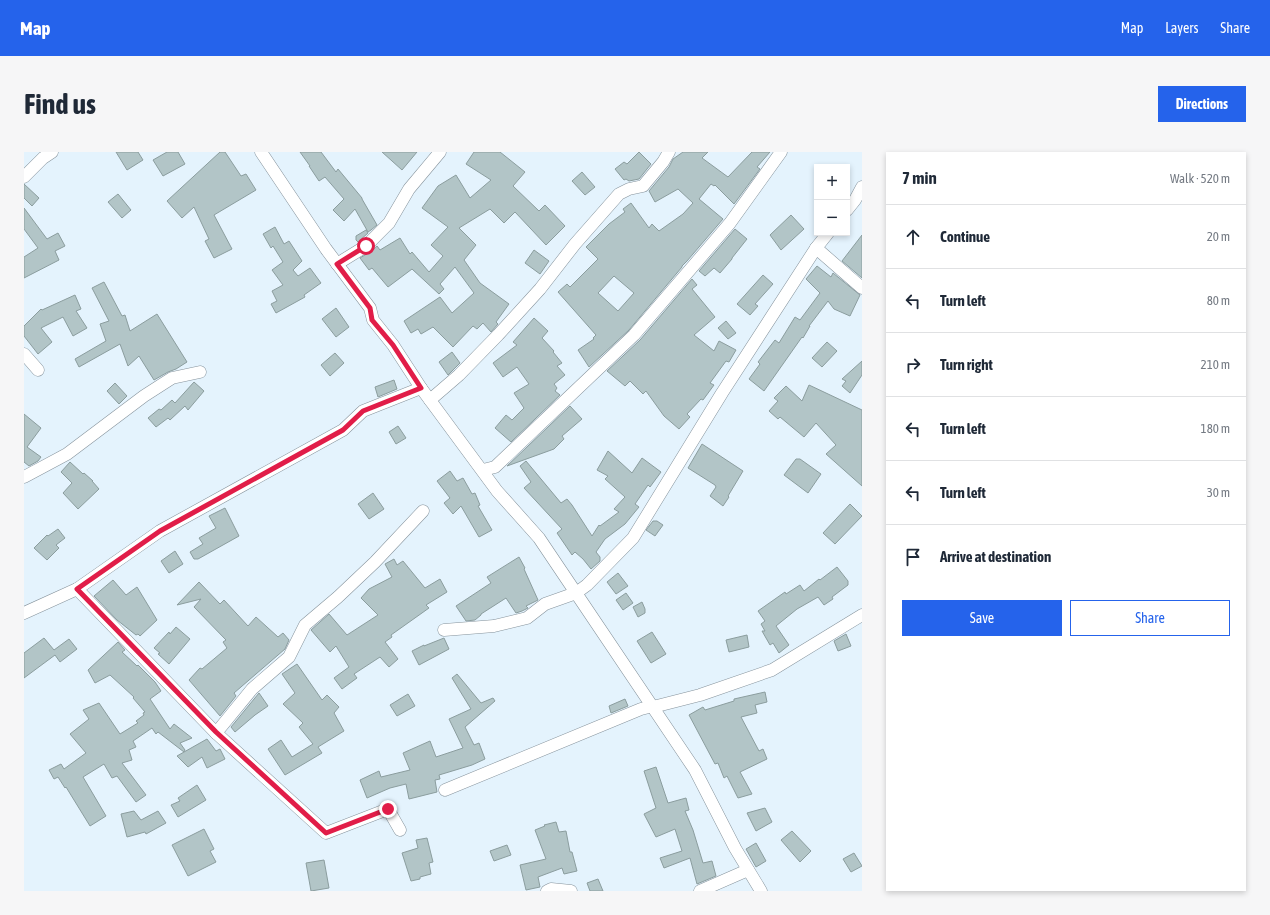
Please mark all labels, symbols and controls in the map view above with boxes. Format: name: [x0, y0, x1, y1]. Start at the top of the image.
text: Map: [20, 17, 51, 39]
text: Map: [1121, 20, 1143, 36]
text: Layers: [1165, 20, 1198, 36]
text: Share: [1220, 20, 1250, 36]
button: Directions: [1158, 86, 1246, 122]
text: Find us: [24, 88, 96, 120]
map controls: [814, 164, 850, 236]
button: +: [814, 164, 850, 200]
text: 7 min: [902, 168, 937, 188]
text: Walk · 520 m: [1170, 171, 1230, 186]
button: −: [814, 200, 850, 236]
icon: ahead: [902, 226, 924, 248]
text: Continue: [940, 228, 990, 245]
text: 20 m: [1207, 229, 1230, 244]
route start: [357, 237, 375, 255]
icon: left: [902, 290, 924, 312]
text: Turn left: [940, 292, 986, 309]
text: 80 m: [1207, 293, 1230, 308]
icon: right: [902, 354, 924, 376]
text: Turn right: [940, 356, 993, 373]
text: 210 m: [1201, 357, 1230, 372]
icon: left: [902, 418, 924, 440]
text: Turn left: [940, 420, 986, 437]
text: 180 m: [1201, 421, 1230, 436]
icon: left: [902, 482, 924, 504]
text: Turn left: [940, 484, 986, 501]
text: 30 m: [1207, 485, 1230, 500]
icon: arrive: [902, 546, 924, 568]
text: Arrive at destination: [940, 548, 1051, 565]
button: Save: [902, 600, 1062, 636]
button: Share: [1070, 600, 1230, 636]
route end: [379, 800, 397, 818]

